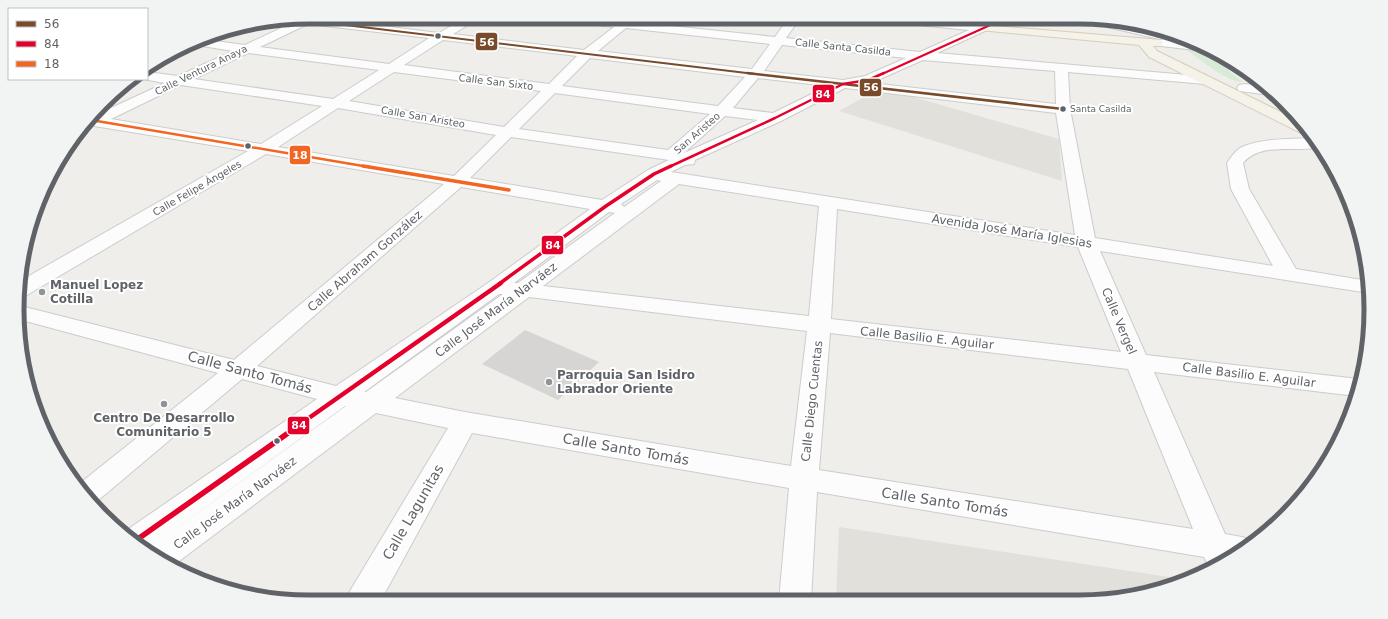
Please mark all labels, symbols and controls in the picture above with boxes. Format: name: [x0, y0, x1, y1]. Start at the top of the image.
legend: [8, 8, 148, 80]
text: 56: [44, 17, 59, 31]
unlabelled marker: [433, 31, 443, 41]
line badge: 56: [475, 32, 498, 51]
text: 56: [479, 36, 495, 49]
street label: Calle Santa Casilda: [794, 36, 892, 58]
text: 84: [44, 37, 59, 51]
street label: Calle Ventura Anaya: [153, 43, 249, 97]
text: 18: [44, 57, 59, 71]
street label: Calle San Sixto: [458, 72, 534, 92]
line badge: 56: [859, 78, 882, 97]
text: 56: [863, 81, 879, 94]
line badge: 84: [812, 84, 835, 103]
text: 84: [815, 88, 831, 101]
street label: Calle San Aristeo: [380, 104, 466, 130]
marker: Santa Casilda: [1058, 104, 1068, 114]
place label: Santa Casilda: [1070, 104, 1132, 114]
street label: San Aristeo: [672, 110, 722, 156]
unlabelled marker: [243, 141, 253, 151]
line badge: 18: [289, 145, 311, 165]
text: 18: [292, 149, 308, 162]
street label: Calle Felipe Ángeles: [150, 157, 243, 218]
street label: Calle Abraham González: [305, 207, 425, 315]
street label: Avenida José María Iglesias: [931, 211, 1093, 251]
line badge: 84: [541, 235, 564, 255]
text: 84: [545, 239, 561, 252]
street label: Calle José María Narváez: [432, 260, 560, 360]
place label: Manuel Lopez Cotilla: [50, 278, 143, 306]
street label: Calle Vergel: [1099, 285, 1139, 357]
marker: Manuel Lopez Cotilla: [37, 287, 47, 297]
street label: Calle Basilio E. Aguilar: [860, 324, 995, 352]
street label: Calle Diego Cuentas: [799, 340, 825, 462]
street label: Calle Santo Tomás: [186, 348, 314, 396]
street label: Calle Basilio E. Aguilar: [1182, 360, 1317, 390]
place label: Parroquia San Isidro Labrador Oriente: [557, 368, 695, 396]
marker: Parroquia San Isidro Labrador Oriente: [544, 377, 554, 387]
marker: Centro De Desarrollo Comunitario 5: [159, 399, 169, 409]
place label: Centro De Desarrollo Comunitario 5: [93, 411, 235, 439]
line badge: 84: [287, 416, 310, 435]
text: 84: [291, 419, 307, 432]
street label: Calle Santo Tomás: [561, 430, 691, 468]
unlabelled marker: [272, 436, 282, 446]
street label: Calle José María Narváez: [171, 454, 299, 552]
street label: Calle Lagunitas: [379, 461, 447, 563]
street label: Calle Santo Tomás: [880, 484, 1010, 520]

